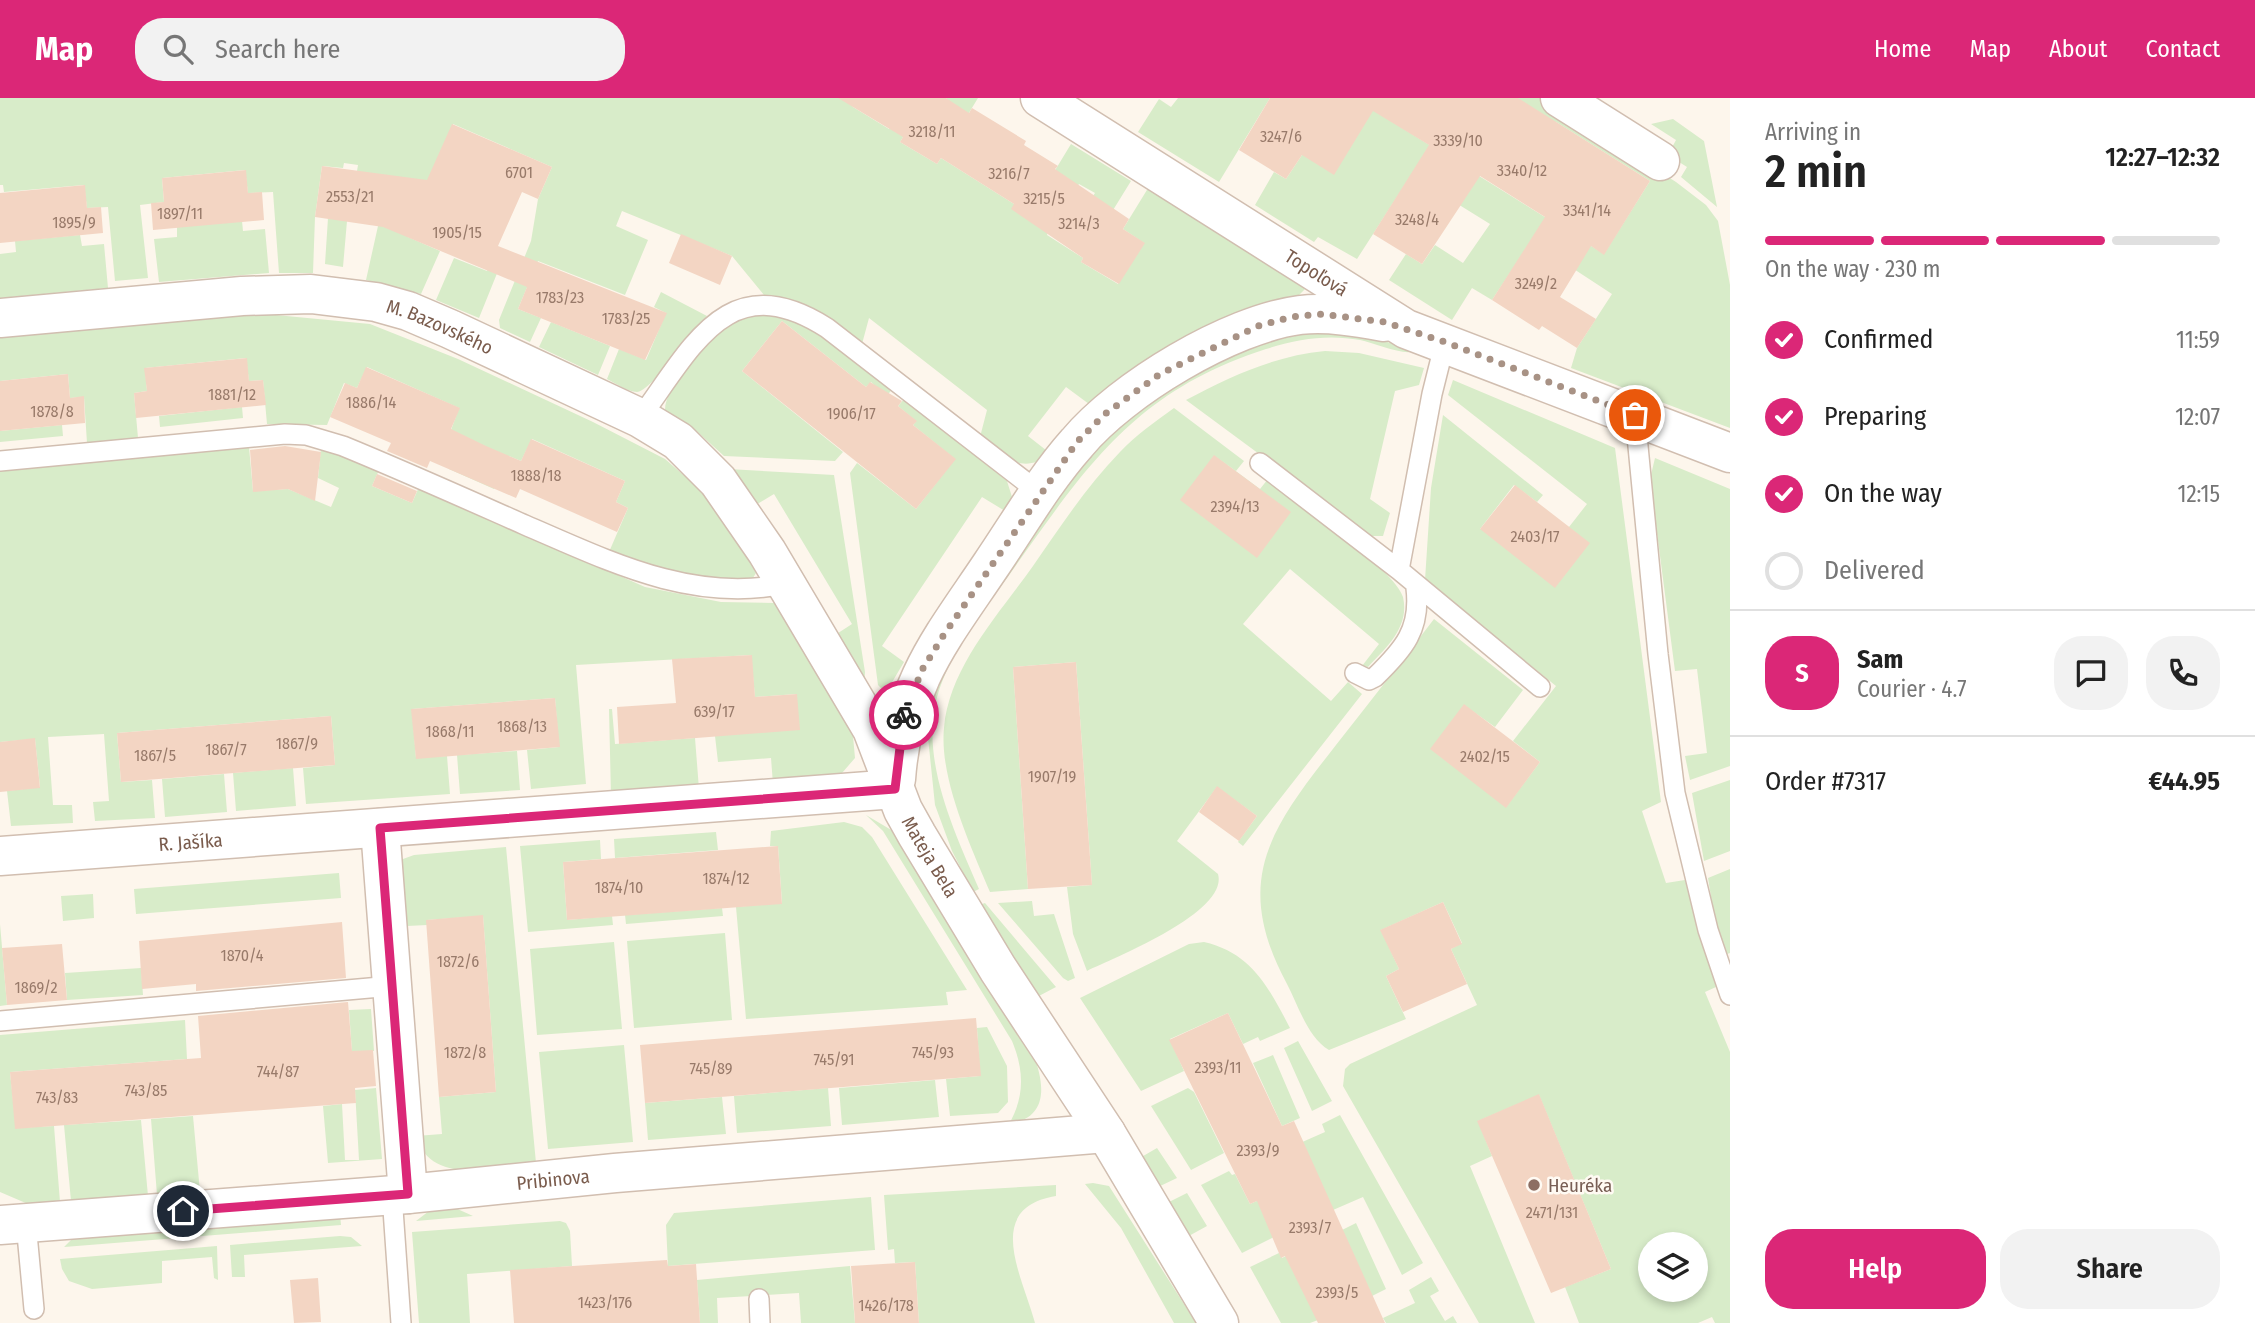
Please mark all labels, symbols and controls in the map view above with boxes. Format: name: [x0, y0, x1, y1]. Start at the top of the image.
search box: [135, 18, 625, 81]
text: Map: [35, 29, 93, 69]
icon: search: [159, 30, 197, 68]
text: Search here: [215, 34, 340, 65]
text: Home: [1874, 35, 1931, 63]
text: Map: [1969, 35, 2011, 63]
text: About: [2049, 35, 2107, 63]
text: Contact: [2145, 35, 2220, 63]
text: Arriving in: [1765, 118, 1861, 146]
house number: 3218/11: [909, 122, 955, 141]
house number: 3247/6: [1260, 127, 1302, 146]
house number: 3339/10: [1433, 131, 1483, 150]
text: 12:27–12:32: [2105, 142, 2220, 173]
text: 2 min: [1765, 144, 1867, 199]
house number: 3340/12: [1497, 161, 1547, 180]
house number: 6701: [505, 163, 533, 182]
house number: 3216/7: [988, 164, 1030, 183]
house number: 2553/21: [326, 187, 374, 206]
house number: 3215/5: [1023, 189, 1065, 208]
house number: 3341/14: [1563, 201, 1611, 220]
house number: 1897/11: [157, 204, 203, 223]
house number: 3248/4: [1395, 210, 1439, 229]
house number: 1895/9: [52, 213, 96, 232]
house number: 3214/3: [1058, 214, 1100, 233]
house number: 1905/15: [432, 223, 482, 242]
street label: Topoľová: [1281, 245, 1352, 301]
text: On the way · 230 m: [1765, 255, 1941, 283]
house number: 3249/2: [1515, 274, 1557, 293]
house number: 1783/23: [536, 288, 584, 307]
street label: M. Bazovského: [384, 295, 497, 360]
house number: 1783/25: [602, 309, 650, 328]
icon: check: [1765, 321, 1803, 359]
text: Confirmed: [1824, 324, 1934, 355]
text: 11:59: [2176, 326, 2220, 354]
house number: 1881/12: [208, 385, 256, 404]
pin: [1605, 385, 1665, 445]
house number: 1886/14: [346, 393, 396, 412]
icon: bag: [1616, 396, 1654, 434]
icon: check: [1765, 398, 1803, 436]
text: Preparing: [1824, 401, 1926, 432]
house number: 1878/8: [30, 402, 74, 421]
text: 12:07: [2175, 403, 2220, 431]
house number: 1906/17: [826, 404, 876, 423]
house number: 1888/18: [510, 466, 562, 485]
icon: check: [1765, 475, 1803, 513]
text: On the way: [1824, 478, 1942, 509]
text: 12:15: [2177, 480, 2220, 508]
house number: 2394/13: [1210, 497, 1260, 516]
house number: 2403/17: [1511, 527, 1560, 546]
text: Delivered: [1824, 555, 1925, 586]
button: chat: [2054, 636, 2128, 710]
button: phone: [2146, 636, 2220, 710]
text: Sam: [1857, 644, 1903, 675]
text: S: [1795, 658, 1809, 689]
text: Courier · 4.7: [1857, 675, 1967, 703]
courier: [869, 680, 939, 750]
icon: bike: [885, 696, 923, 734]
house number: 639/17: [693, 702, 735, 721]
house number: 1868/13: [497, 717, 547, 736]
house number: 1868/11: [426, 722, 474, 741]
house number: 1867/9: [276, 734, 318, 753]
house number: 1867/7: [205, 740, 247, 759]
house number: 1867/5: [134, 746, 176, 765]
house number: 2402/15: [1460, 747, 1510, 766]
text: Order #7317: [1765, 766, 1886, 797]
text: €44.95: [2149, 766, 2220, 797]
house number: 1907/19: [1028, 767, 1076, 786]
street label: Mateja Bela: [897, 812, 963, 902]
street label: R. Jašíka: [158, 828, 223, 856]
house number: 1874/12: [702, 869, 750, 888]
house number: 1874/10: [595, 878, 643, 897]
house number: 1870/4: [220, 946, 264, 965]
house number: 1872/6: [437, 952, 479, 971]
house number: 1869/2: [14, 978, 58, 997]
house number: 1872/8: [444, 1043, 486, 1062]
house number: 745/93: [912, 1043, 954, 1062]
house number: 745/91: [813, 1050, 855, 1069]
house number: 2393/11: [1194, 1058, 1242, 1077]
house number: 745/89: [689, 1059, 733, 1078]
house number: 744/87: [257, 1062, 300, 1081]
house number: 743/85: [125, 1081, 167, 1100]
house number: 743/83: [36, 1088, 78, 1107]
house number: 2393/9: [1236, 1141, 1280, 1160]
street label: Pribinova: [515, 1165, 591, 1195]
place label: Heuréka: [1548, 1174, 1612, 1197]
marker: Heuréka: [1526, 1177, 1542, 1193]
pin: [153, 1181, 213, 1241]
icon: home: [164, 1192, 202, 1230]
house number: 2471/131: [1526, 1203, 1578, 1222]
house number: 2393/7: [1289, 1218, 1332, 1237]
button: Help: [1765, 1229, 1986, 1309]
button: Share: [2000, 1229, 2220, 1309]
map controls: [1638, 1232, 1708, 1302]
button: layers: [1638, 1232, 1708, 1302]
house number: 2393/5: [1316, 1283, 1358, 1302]
house number: 1423/176: [578, 1293, 632, 1312]
house number: 1426/178: [858, 1296, 914, 1315]

